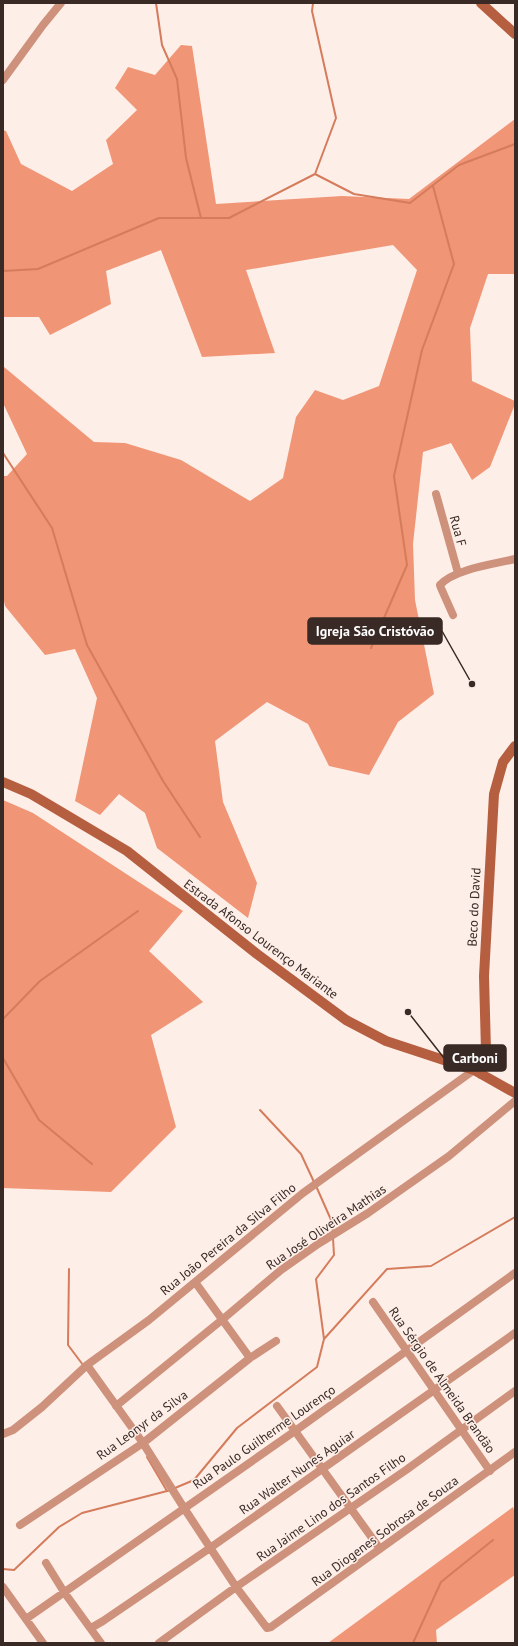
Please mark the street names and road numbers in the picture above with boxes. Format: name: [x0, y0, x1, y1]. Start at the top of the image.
street label: Rua F: [446, 514, 470, 549]
street label: Beco do David: [463, 867, 485, 947]
street label: Estrada Afonso Lourenço Mariante: [180, 875, 342, 1003]
street label: Rua João Pereira da Silva Filho: [157, 1179, 299, 1299]
street label: Rua José Oliveira Mathias: [263, 1180, 389, 1274]
street label: Rua Sérgio de Almeida Brandão: [385, 1303, 499, 1457]
street label: Rua Paulo Guilherme Lourenço: [189, 1381, 339, 1493]
street label: Rua Leonyr da Silva: [93, 1386, 191, 1464]
street label: Rua Walter Nunes Aguiar: [236, 1425, 359, 1518]
street label: Rua Jaime Lino dos Santos Filho: [253, 1449, 409, 1565]
street label: Rua Diogenes Sobrosa de Souza: [308, 1472, 462, 1590]

